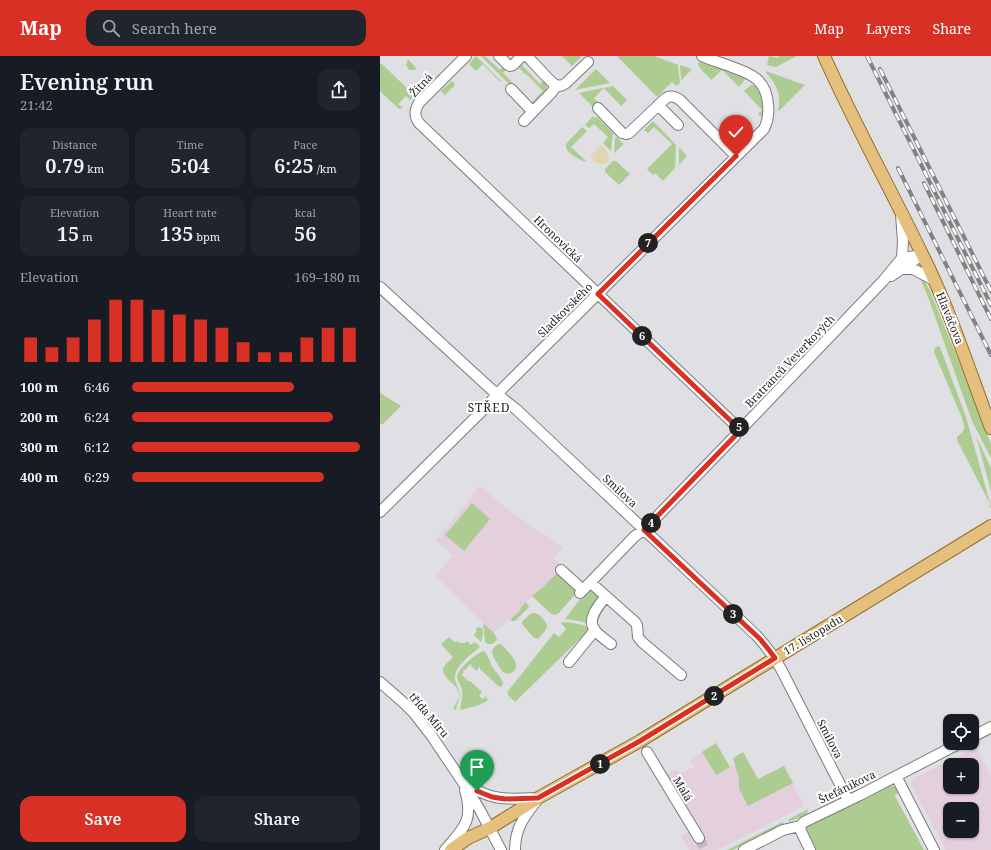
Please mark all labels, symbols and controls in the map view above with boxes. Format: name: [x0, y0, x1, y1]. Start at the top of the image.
search box: [86, 10, 366, 46]
text: Map: [20, 15, 62, 41]
icon: search: [100, 17, 122, 39]
text: Search here: [132, 18, 217, 38]
text: Map: [814, 19, 844, 38]
text: Layers: [866, 19, 911, 38]
text: Share: [933, 19, 971, 38]
text: Evening run: [20, 66, 154, 96]
button: share: [318, 69, 360, 111]
street label: Žitná: [406, 70, 435, 100]
text: 21:42: [20, 96, 53, 114]
pin: [719, 115, 753, 156]
icon: check: [725, 121, 747, 143]
text: Distance: [52, 137, 97, 152]
text: Time: [177, 137, 203, 152]
text: Pace: [293, 137, 317, 152]
text: 0.79: [45, 152, 84, 179]
text: 5:04: [170, 152, 210, 179]
text: 6:25: [274, 152, 314, 179]
text: km: [84, 161, 104, 176]
text: /km: [314, 161, 337, 176]
text: Elevation: [50, 205, 99, 220]
text: Heart rate: [163, 205, 217, 220]
text: kcal: [295, 205, 316, 220]
street label: Hronovická: [531, 212, 586, 265]
text: 15: [57, 220, 79, 247]
text: 135: [160, 220, 194, 247]
text: 56: [294, 220, 317, 247]
text: m: [79, 229, 93, 244]
text: bpm: [194, 229, 220, 244]
pin: 7: [638, 233, 658, 253]
text: 7: [645, 235, 651, 250]
text: Elevation: [20, 268, 79, 286]
text: 169–180 m: [294, 268, 360, 286]
street label: Sladkovského: [534, 279, 595, 340]
street label: Hlaváčova: [933, 289, 968, 346]
street label: Bratranců Veverkových: [741, 311, 838, 410]
pin: 6: [632, 326, 652, 346]
text: 6: [639, 328, 645, 343]
text: 100 m: [20, 378, 58, 396]
text: 6:46: [84, 378, 110, 396]
district label: STŘED: [468, 399, 510, 416]
text: 200 m: [20, 408, 58, 426]
text: 6:24: [84, 408, 110, 426]
pin: 5: [729, 417, 749, 437]
text: 5: [736, 419, 742, 434]
text: 300 m: [20, 438, 58, 456]
text: 6:12: [84, 438, 110, 456]
text: 400 m: [20, 468, 58, 486]
text: 6:29: [84, 468, 110, 486]
street label: Smilova: [600, 471, 641, 511]
pin: 4: [641, 513, 661, 533]
text: 4: [648, 515, 654, 530]
pin: 3: [723, 604, 743, 624]
text: 3: [730, 606, 736, 621]
street label: 17. listopadu: [780, 611, 845, 658]
pin: 2: [704, 686, 724, 706]
text: 2: [711, 688, 717, 703]
street label: třída Míru: [406, 689, 453, 740]
map controls: [943, 714, 979, 838]
button: locate: [943, 714, 979, 750]
street label: Smilova: [814, 717, 847, 761]
pin: [460, 750, 494, 791]
pin: 1: [590, 754, 610, 774]
icon: arrive: [466, 756, 488, 778]
text: 1: [597, 756, 603, 771]
button: +: [943, 758, 979, 794]
street label: Štefánikova: [816, 766, 878, 807]
street label: Malá: [670, 774, 697, 804]
button: Save: [20, 796, 186, 842]
button: Share: [194, 796, 360, 842]
button: −: [943, 802, 979, 838]

